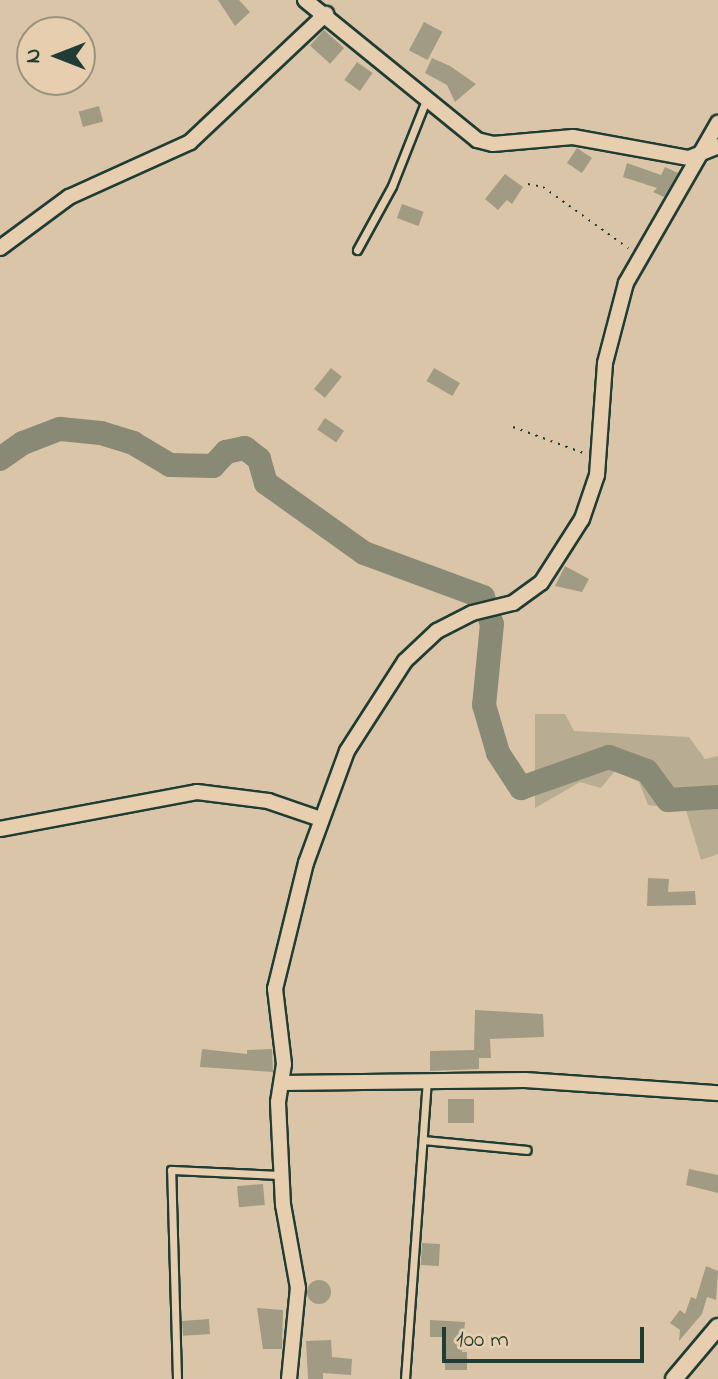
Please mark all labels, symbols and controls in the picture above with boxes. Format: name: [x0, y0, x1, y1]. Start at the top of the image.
north arrow: [16, 16, 96, 96]
text: N: [18, 49, 50, 63]
scale bar: [446, 1311, 648, 1361]
text: 100 m: [456, 1323, 509, 1358]

